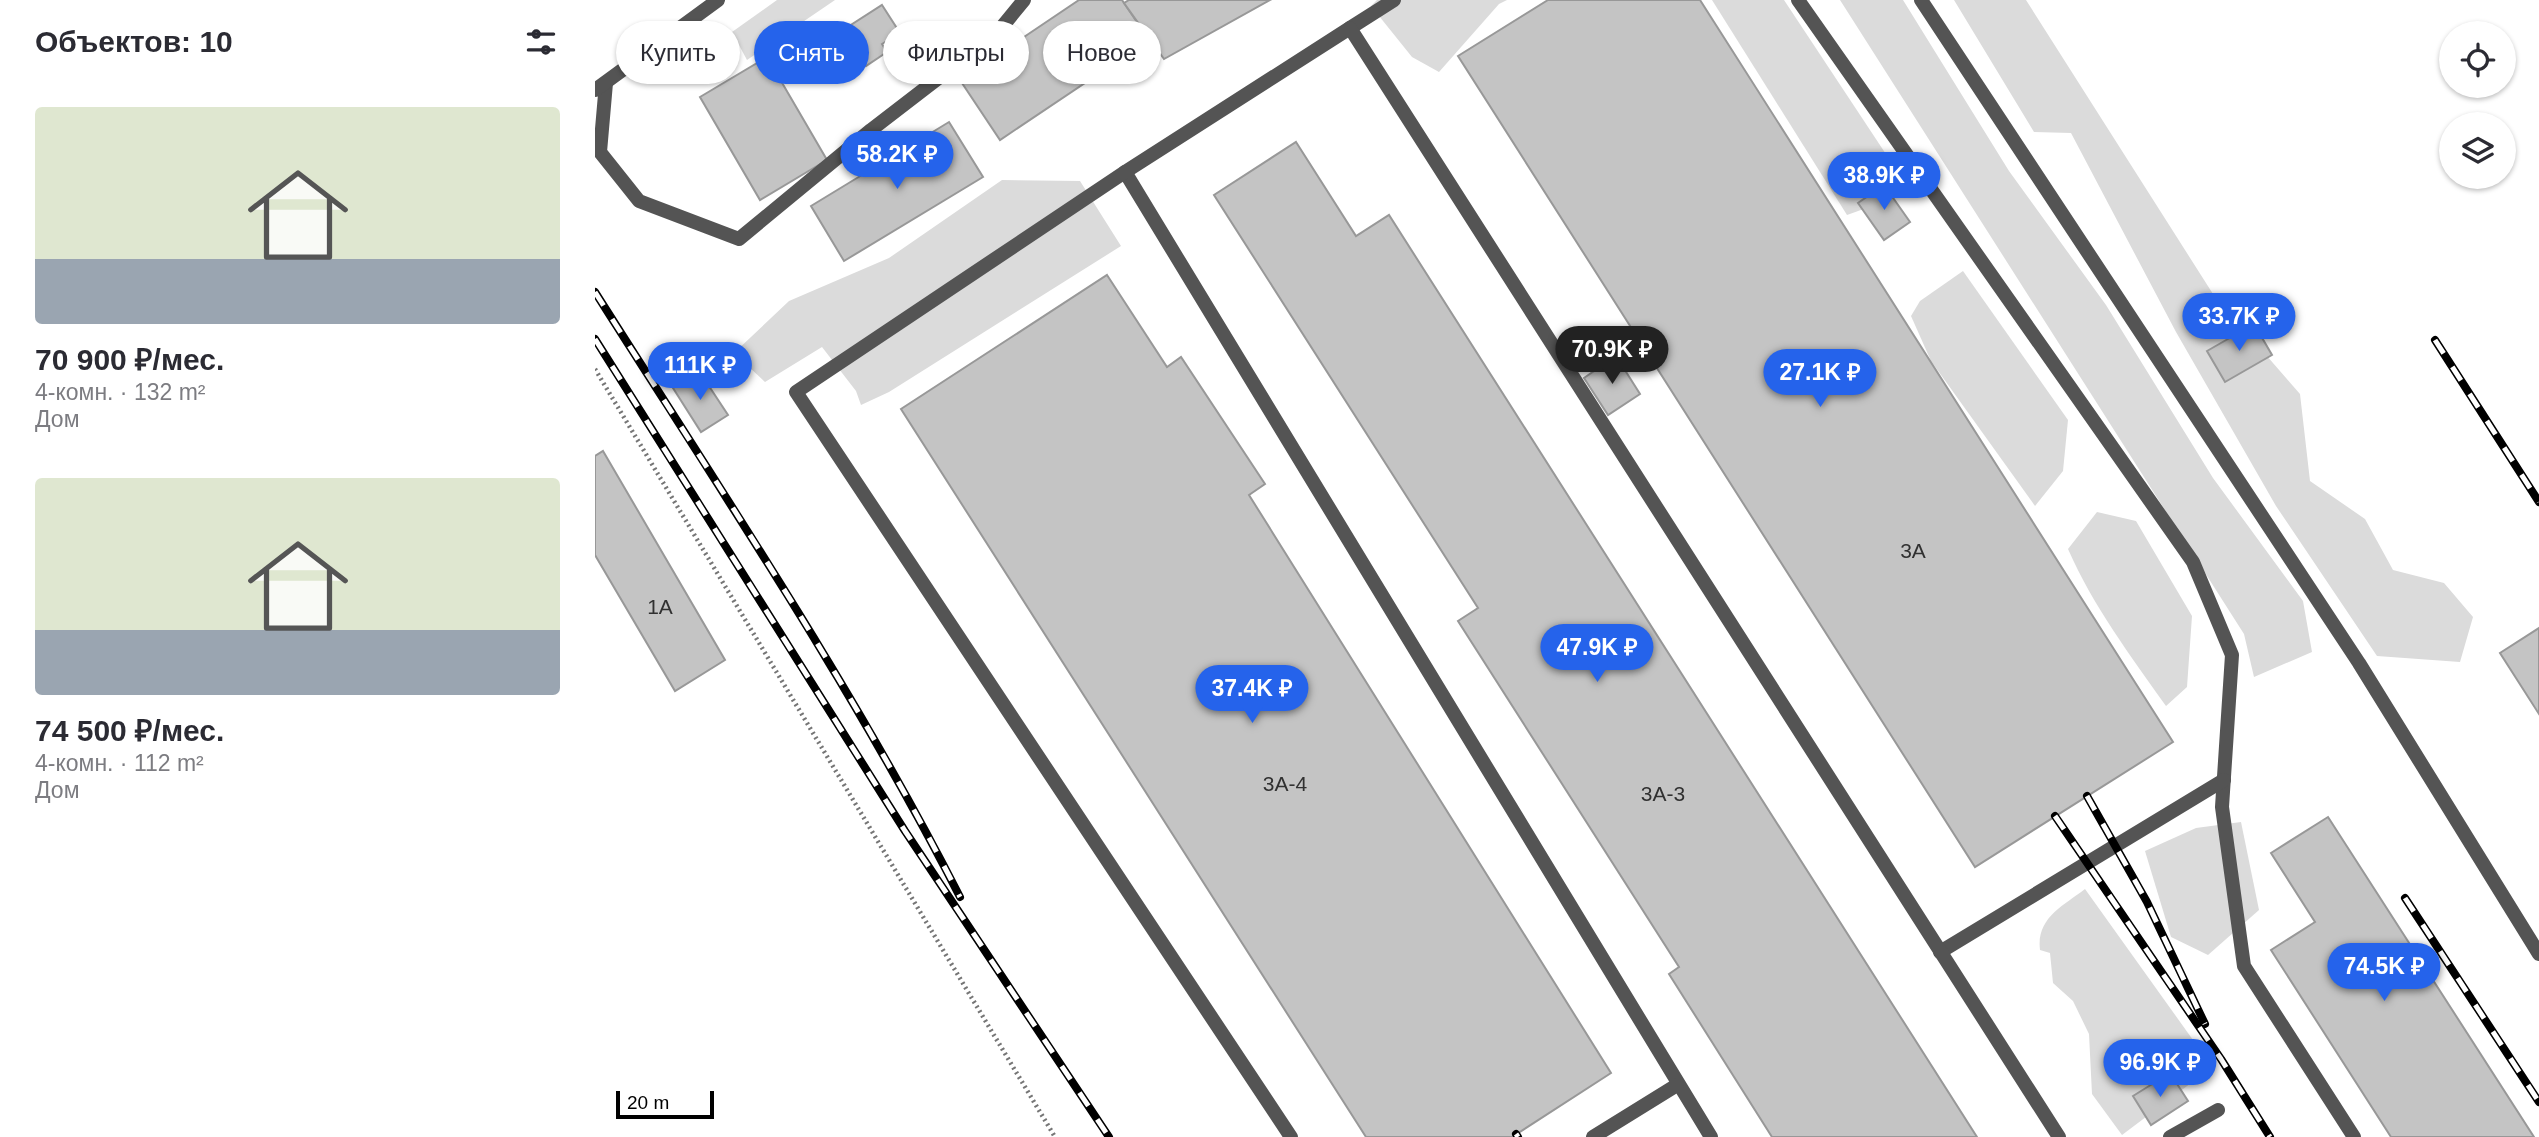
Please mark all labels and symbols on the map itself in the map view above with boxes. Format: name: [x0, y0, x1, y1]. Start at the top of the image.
pin: 58.2K ₽: [832, 132, 962, 191]
pin: 38.9K ₽: [1819, 152, 1949, 212]
pin: 33.7K ₽: [2174, 294, 2304, 353]
pin: 70.9K ₽: [1547, 326, 1677, 386]
pin: 111K ₽: [643, 342, 757, 402]
pin: 27.1K ₽: [1755, 350, 1885, 409]
house number: 3А: [1900, 539, 1926, 562]
house number: 1А: [647, 595, 673, 618]
pin: 47.9K ₽: [1532, 624, 1662, 684]
pin: 37.4K ₽: [1187, 666, 1317, 725]
house number: 3А-4: [1263, 772, 1307, 795]
house number: 3А-3: [1641, 782, 1685, 805]
pin: 74.5K ₽: [2319, 944, 2449, 1003]
pin: 96.9K ₽: [2095, 1040, 2225, 1099]
scale bar: [616, 1088, 714, 1120]

